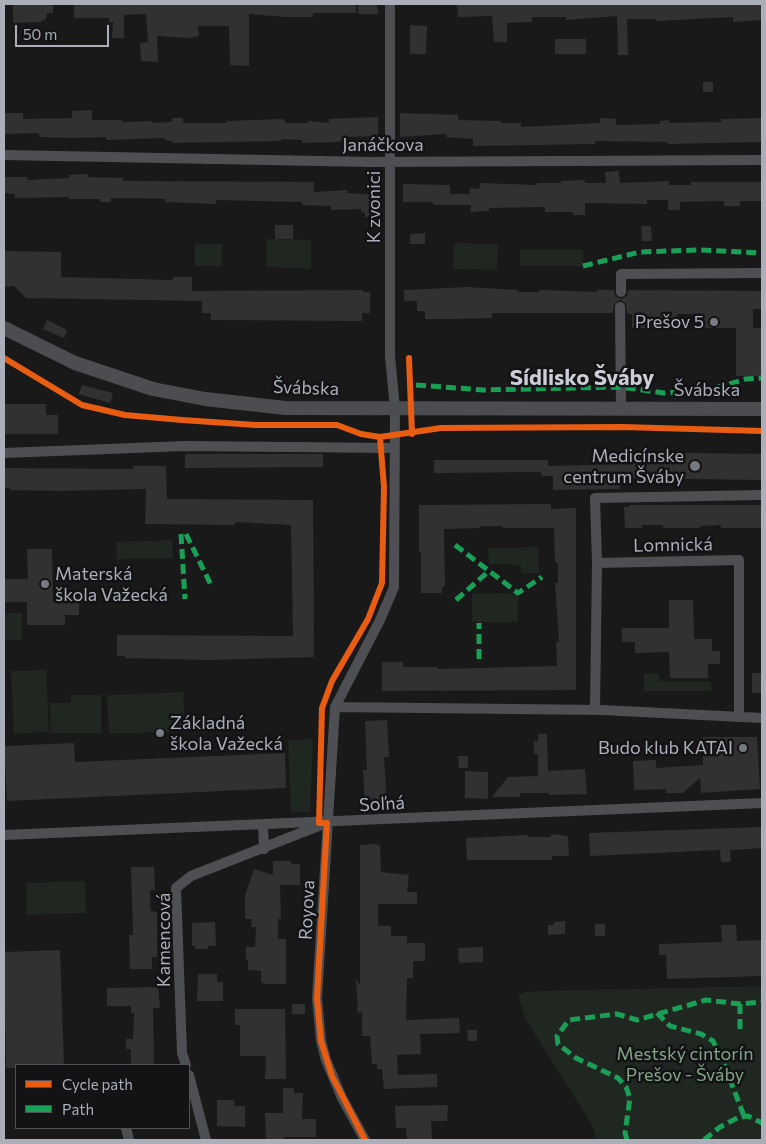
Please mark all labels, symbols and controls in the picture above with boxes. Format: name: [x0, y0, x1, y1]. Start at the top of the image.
scale bar: [18, 15, 111, 47]
text: 50 m: [23, 25, 57, 43]
street label: Janáčkova: [342, 134, 424, 156]
street label: K zvonici: [363, 171, 385, 243]
place label: Prešov 5: [635, 311, 704, 333]
marker: Prešov 5: [708, 316, 720, 328]
district label: Sídlisko Šváby: [510, 365, 654, 391]
street label: Švábska: [272, 376, 340, 400]
street label: Švábska: [674, 379, 740, 401]
place label: Medicínske centrum Šváby: [563, 445, 684, 488]
marker: Medicínske centrum Šváby: [688, 459, 702, 473]
street label: Lomnická: [633, 534, 713, 556]
place label: Materská škola Važecká: [55, 563, 168, 606]
marker: Materská škola Važecká: [39, 578, 51, 590]
place label: Základná škola Važecká: [170, 712, 283, 754]
marker: Základná škola Važecká: [154, 727, 166, 739]
place label: Budo klub KATAI: [598, 737, 733, 759]
marker: Budo klub KATAI: [737, 742, 749, 754]
street label: Soľná: [359, 792, 405, 816]
street label: Royova: [295, 880, 319, 940]
street label: Kamencová: [153, 893, 175, 987]
park label: Mestský cintorín Prešov - Šváby: [617, 1043, 753, 1086]
legend: [15, 1064, 190, 1129]
text: Cycle path: [62, 1075, 133, 1093]
text: Path: [62, 1100, 94, 1118]

